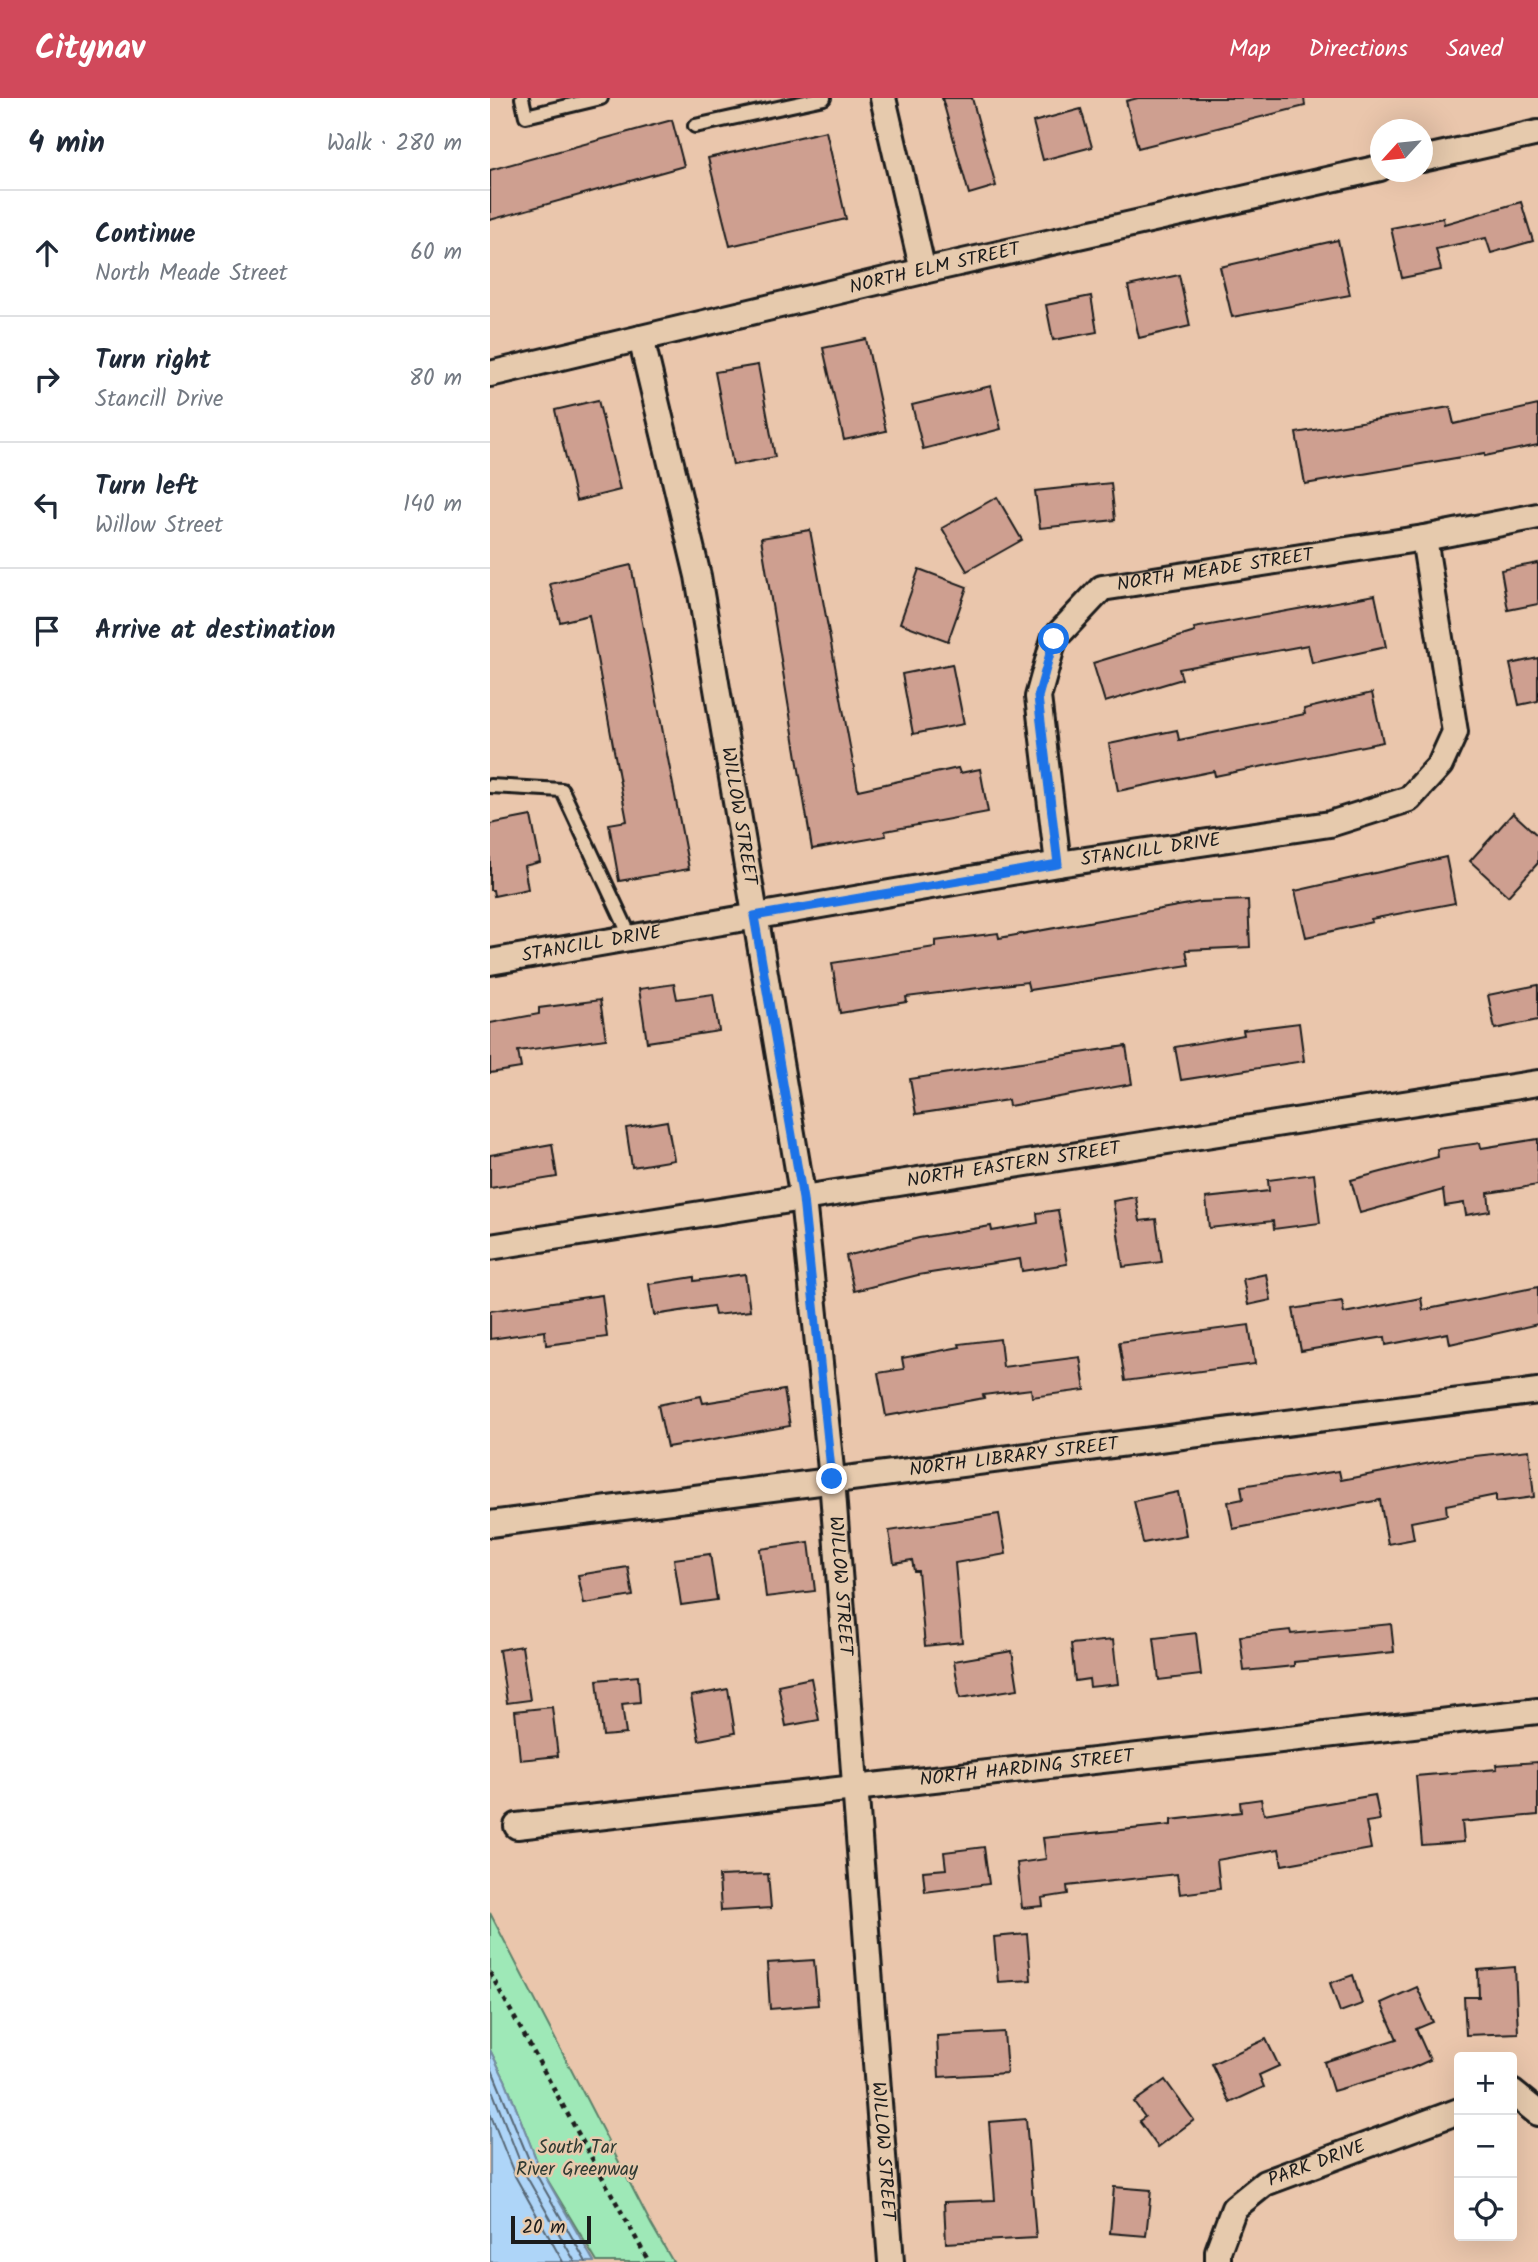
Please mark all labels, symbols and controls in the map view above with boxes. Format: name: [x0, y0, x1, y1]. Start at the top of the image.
text: Citynav: [35, 23, 145, 76]
text: Map: [1229, 30, 1271, 69]
text: Directions: [1309, 30, 1408, 69]
text: Saved: [1446, 30, 1503, 69]
north arrow: [1370, 119, 1433, 182]
text: 4 min: [28, 120, 105, 168]
text: Walk · 280 m: [327, 126, 462, 162]
text: Continue: [95, 214, 196, 256]
icon: ahead: [28, 234, 66, 272]
street label: NORTH ELM STREET: [846, 234, 1025, 303]
text: 60 m: [410, 235, 462, 271]
text: North Meade Street: [95, 256, 288, 292]
text: Turn right: [95, 340, 211, 382]
icon: right: [28, 360, 66, 398]
text: 80 m: [409, 361, 462, 397]
text: Stancill Drive: [95, 382, 223, 418]
text: Turn left: [95, 466, 198, 508]
icon: left: [28, 486, 66, 524]
text: 140 m: [403, 487, 462, 523]
text: Willow Street: [95, 508, 223, 544]
street label: NORTH MEADE STREET: [1115, 540, 1318, 600]
text: Arrive at destination: [95, 610, 335, 652]
icon: arrive: [28, 612, 66, 650]
route start: [1038, 623, 1069, 654]
street label: WILLOW STREET: [712, 745, 765, 889]
street label: STANCILL DRIVE: [1079, 825, 1223, 875]
street label: STANCILL DRIVE: [520, 918, 664, 971]
street label: NORTH EASTERN STREET: [905, 1133, 1124, 1197]
street label: NORTH LIBRARY STREET: [907, 1429, 1122, 1486]
route end: [816, 1463, 847, 1494]
street label: WILLOW STREET: [820, 1515, 860, 1658]
street label: NORTH HARDING STREET: [918, 1741, 1137, 1796]
map controls: [1454, 2052, 1517, 2241]
button: +: [1454, 2052, 1517, 2115]
street label: WILLOW STREET: [862, 2080, 903, 2224]
button: −: [1454, 2115, 1517, 2178]
street label: PARK DRIVE: [1264, 2132, 1371, 2196]
park label: South Tar River Greenway: [516, 2133, 639, 2185]
button: locate: [1454, 2178, 1517, 2241]
scale bar: [511, 2213, 592, 2245]
text: 20 m: [522, 2213, 565, 2243]

